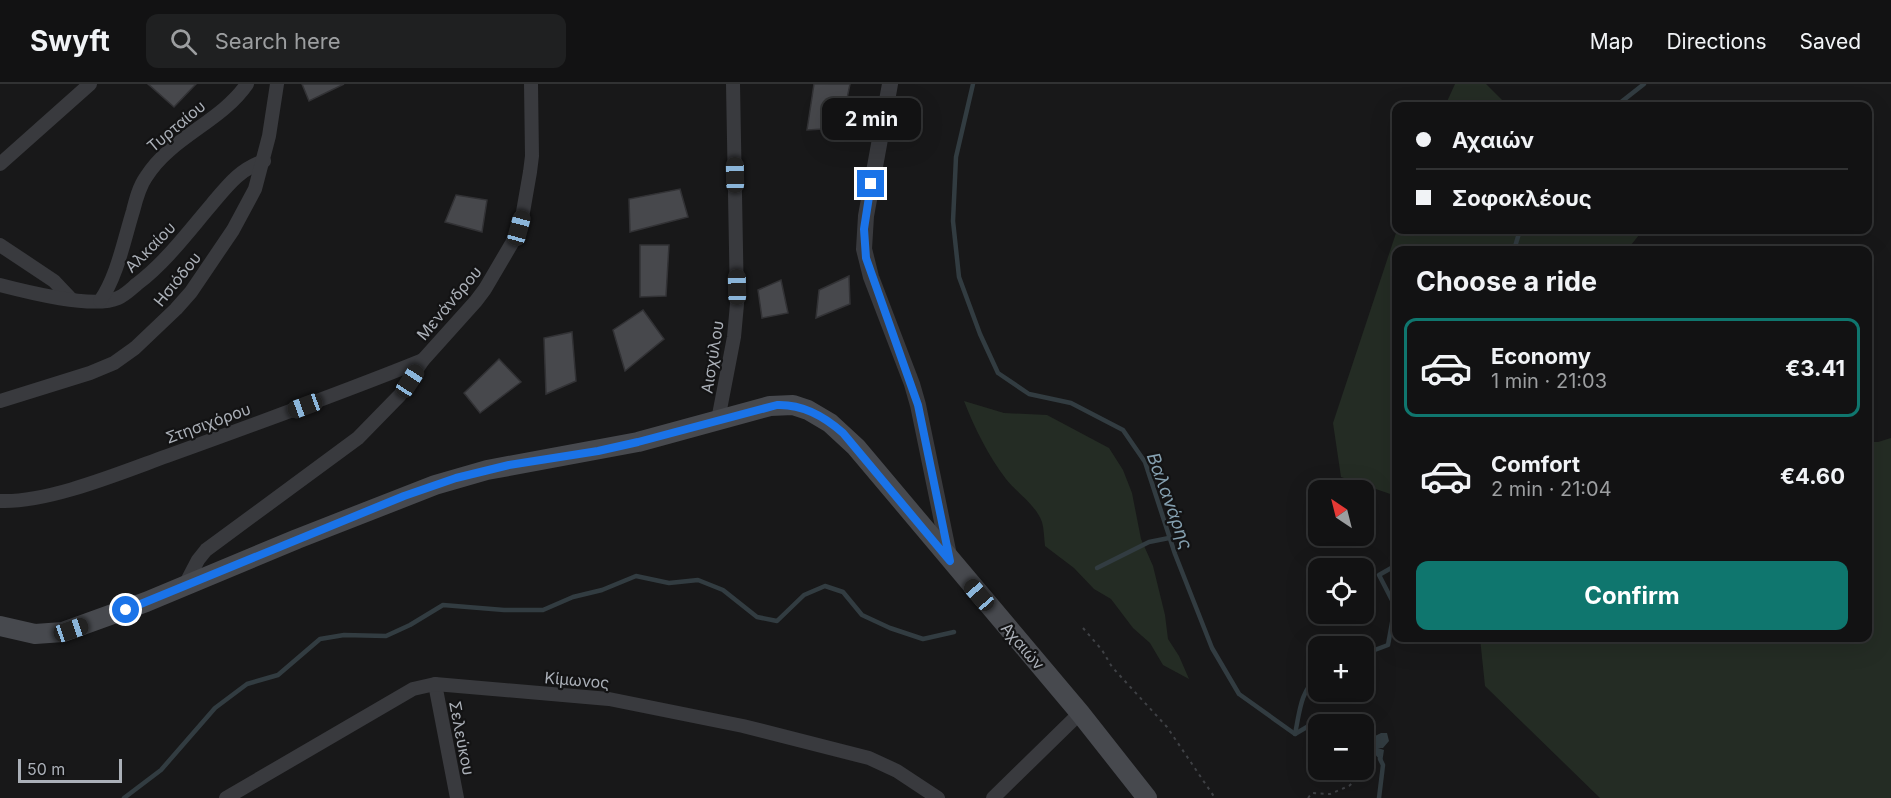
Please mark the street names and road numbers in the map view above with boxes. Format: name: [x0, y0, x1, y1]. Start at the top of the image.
street label: Τυρταίου: [143, 96, 209, 156]
street label: Αλκαίου: [120, 217, 180, 277]
street label: Ησιόδου: [149, 248, 205, 310]
street label: Μενάνδρου: [412, 262, 486, 344]
street label: Αισχύλου: [696, 319, 728, 395]
street label: Στησιχόρου: [163, 398, 253, 448]
street label: Αχαιών: [997, 618, 1049, 674]
street label: Κίμωνος: [544, 667, 610, 693]
street label: Σελεύκου: [445, 699, 479, 777]

